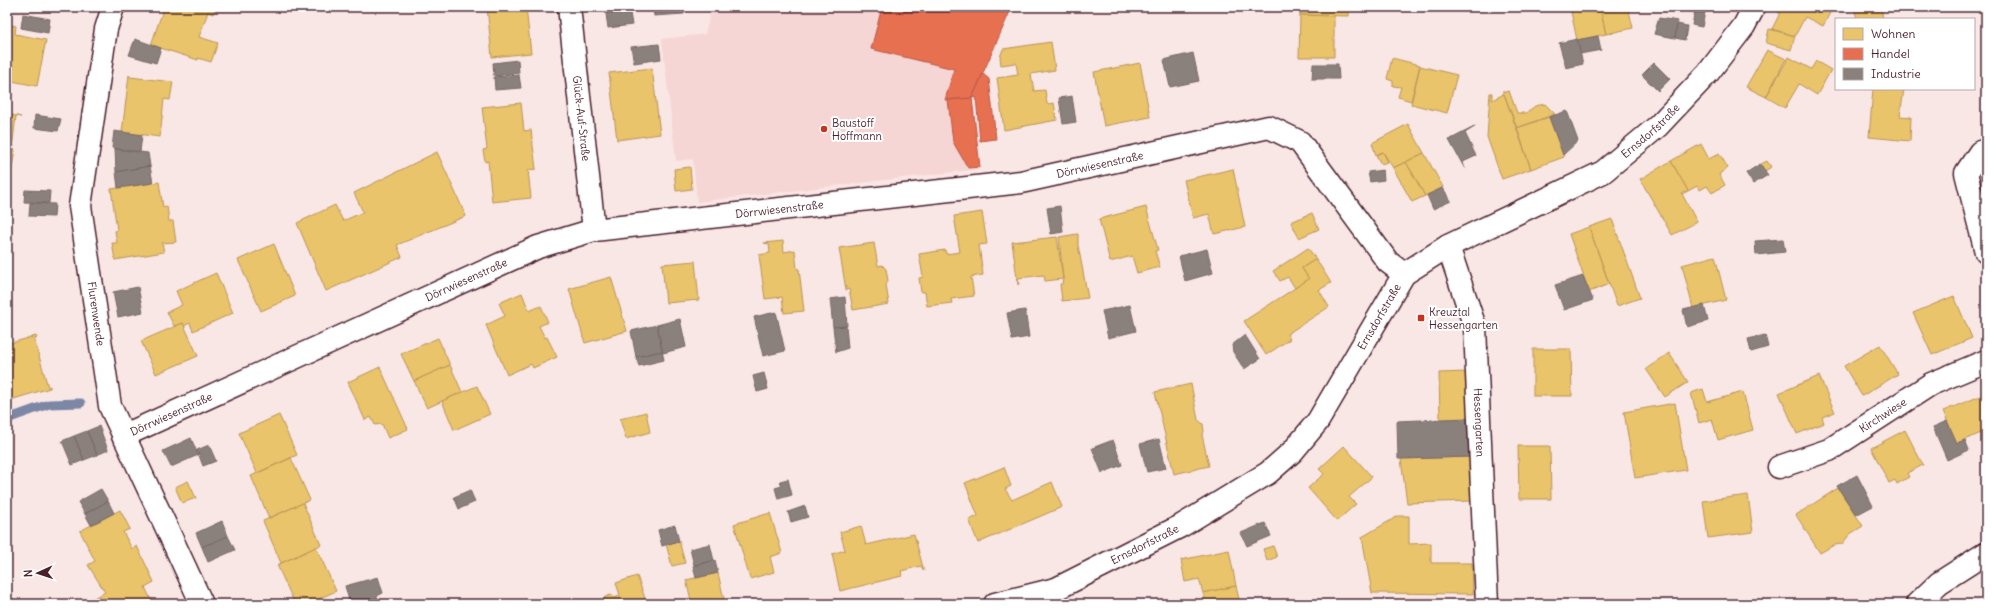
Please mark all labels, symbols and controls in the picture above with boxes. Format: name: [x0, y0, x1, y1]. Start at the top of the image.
legend: [1835, 18, 1975, 90]
text: Wohnen: [1871, 26, 1916, 41]
text: Handel: [1871, 46, 1910, 61]
text: Industrie: [1871, 66, 1921, 81]
street label: Glück-Auf-Straße: [570, 75, 593, 162]
street label: Ernsdorfstraße: [1618, 101, 1683, 161]
place label: Baustoff Hoffmann: [832, 116, 882, 143]
marker: Baustoff Hoffmann: [819, 124, 829, 134]
street label: Dörrwiesenstraße: [1055, 148, 1145, 181]
street label: Dörrwiesenstraße: [734, 197, 824, 221]
street label: Dörrwiesenstraße: [423, 255, 509, 304]
street label: Flurenwende: [84, 281, 108, 347]
street label: Ernsdorfstraße: [1354, 281, 1404, 352]
place label: Kreuztal Hessengarten: [1429, 305, 1498, 332]
marker: Kreuztal Hessengarten: [1416, 313, 1426, 323]
street label: Hessengarten: [1471, 388, 1488, 457]
street label: Dörrwiesenstraße: [128, 389, 215, 439]
street label: Kirchwiese: [1857, 395, 1909, 436]
street label: Ernsdorfstraße: [1108, 521, 1181, 567]
north arrow: [18, 553, 58, 593]
text: N: [21, 569, 35, 578]

